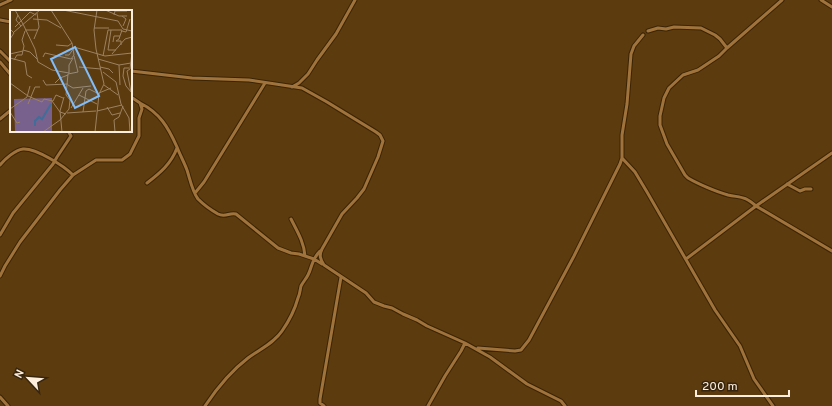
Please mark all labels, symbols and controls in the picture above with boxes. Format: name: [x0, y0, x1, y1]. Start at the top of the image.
inset map: [10, 10, 132, 132]
north arrow: [8, 358, 48, 398]
text: N: [12, 367, 28, 381]
scale bar: [696, 372, 789, 398]
text: 200 m: [702, 379, 738, 395]

